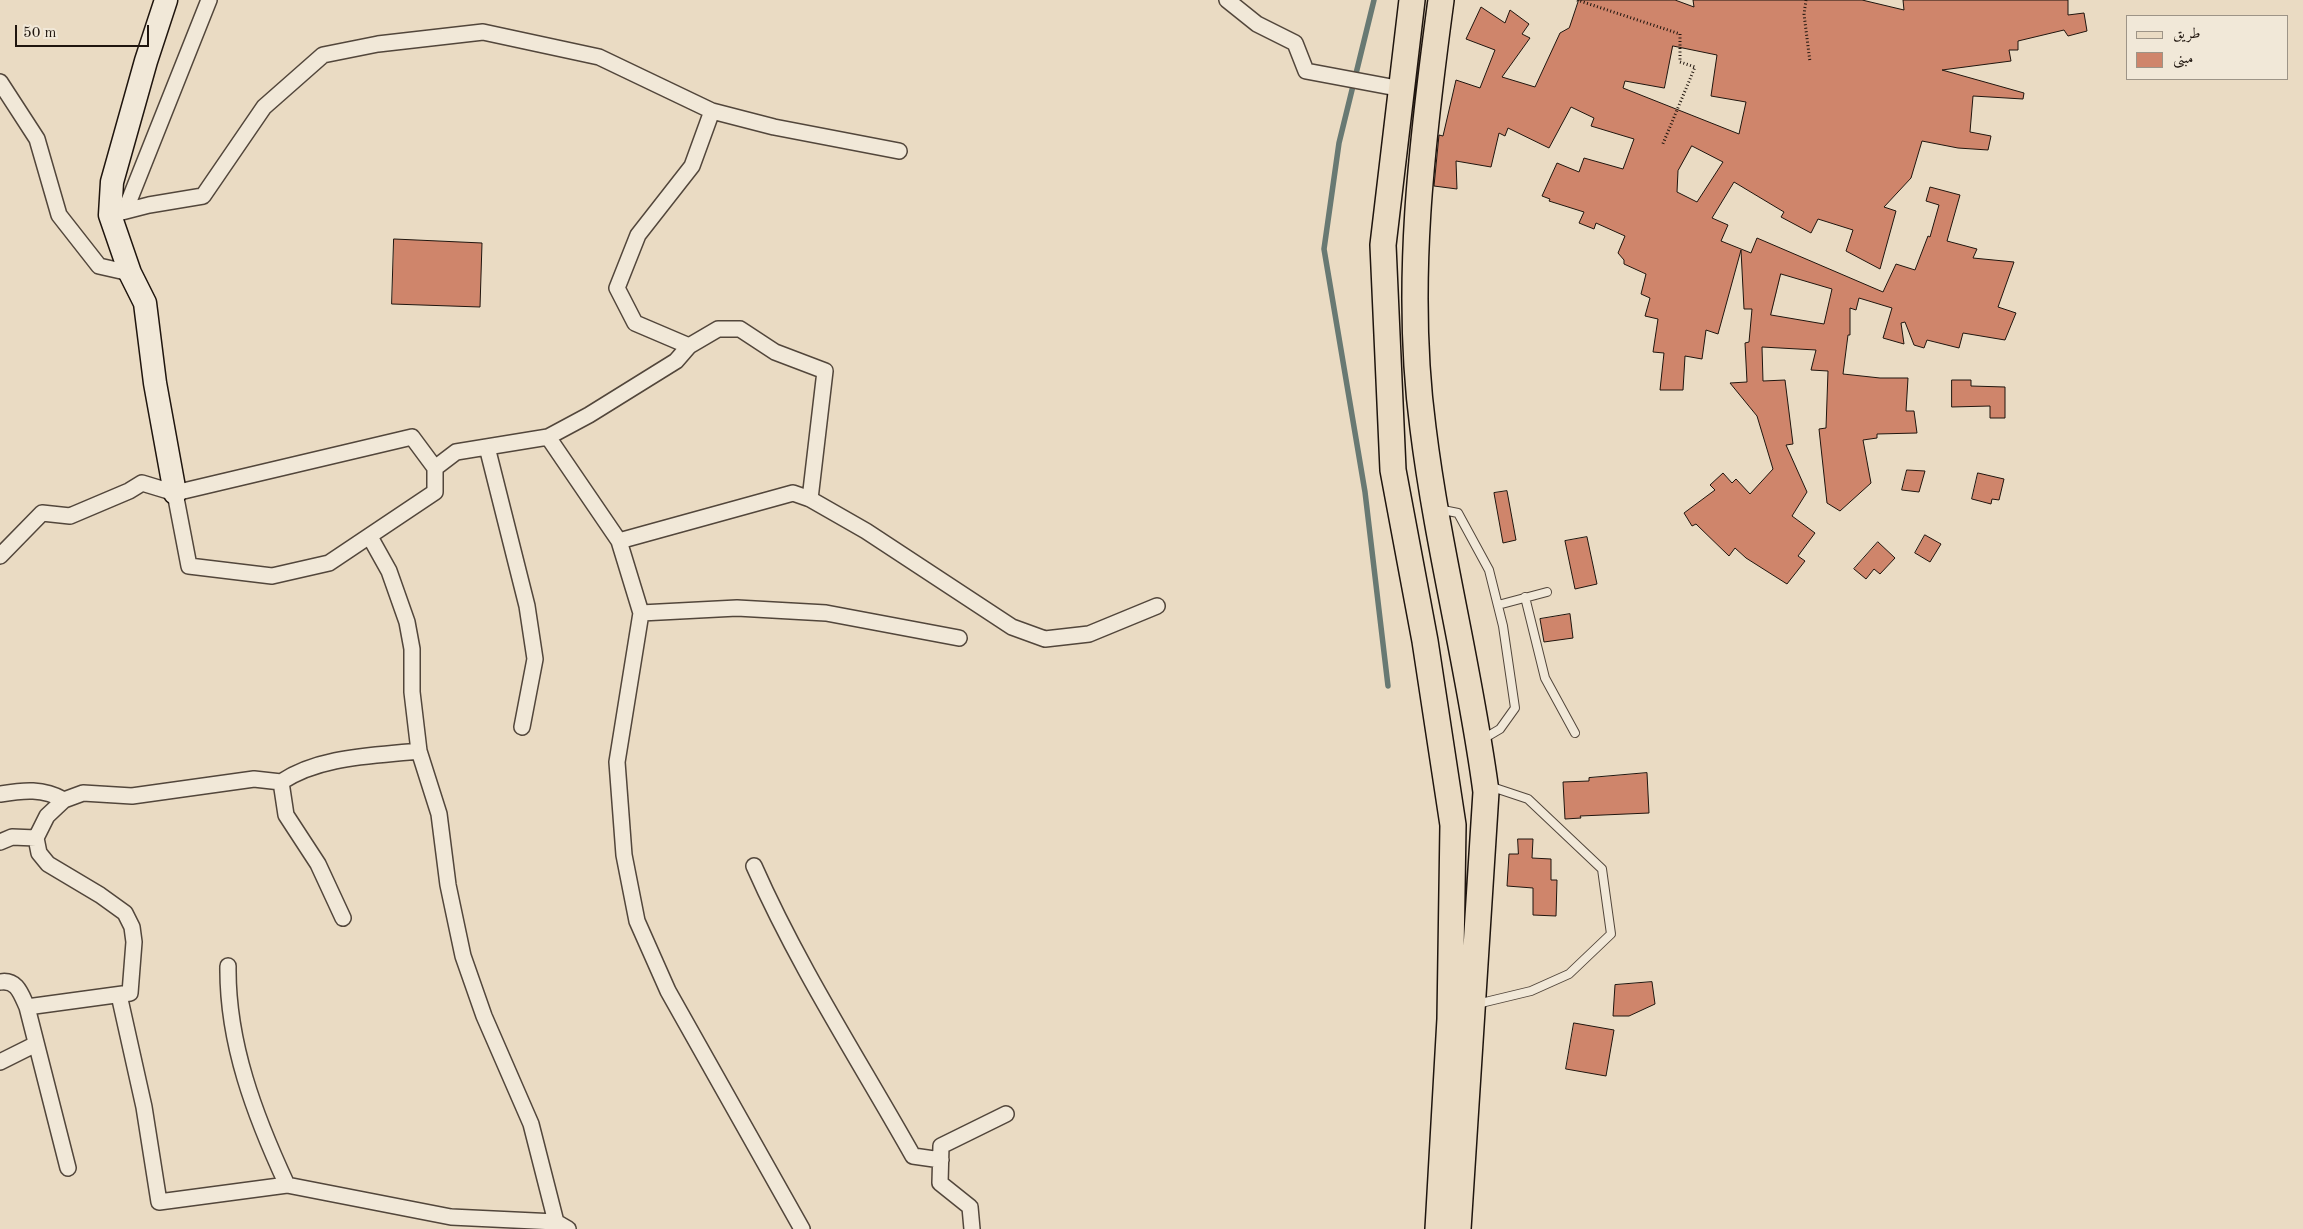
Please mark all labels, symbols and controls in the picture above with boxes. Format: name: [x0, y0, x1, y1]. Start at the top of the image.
scale bar: [18, 15, 151, 47]
legend: [2126, 15, 2288, 80]
text: 50 m: [23, 26, 57, 41]
text: طريق: [2173, 27, 2200, 42]
text: مبنى: [2173, 52, 2193, 67]

